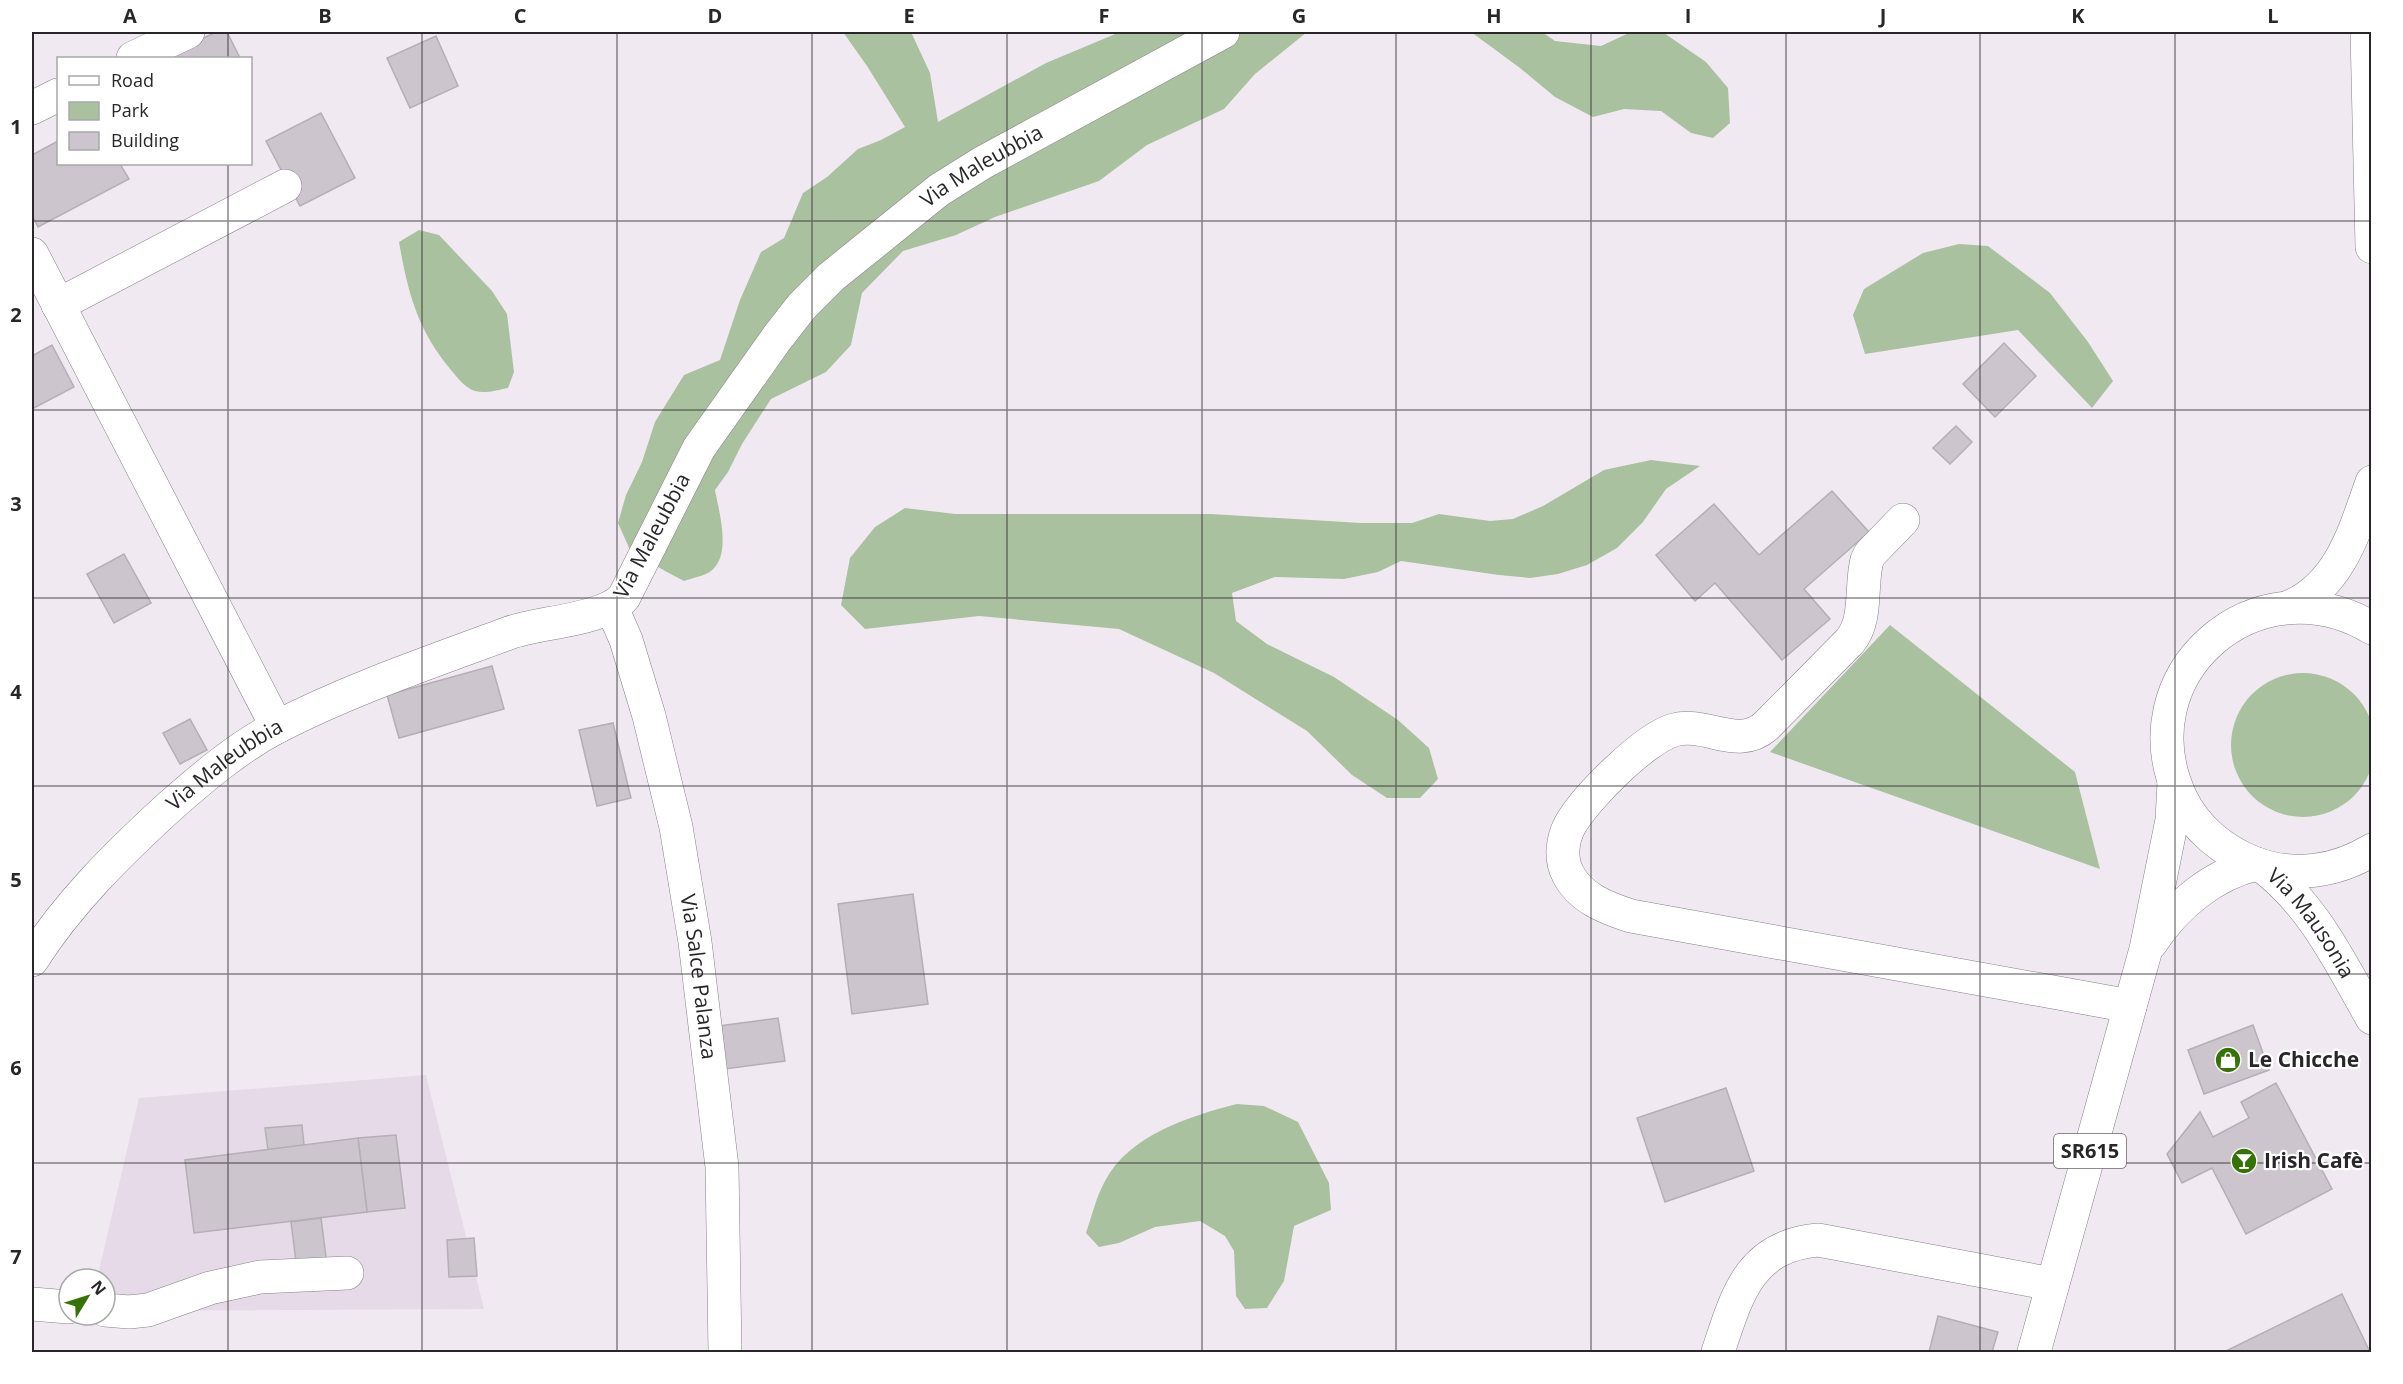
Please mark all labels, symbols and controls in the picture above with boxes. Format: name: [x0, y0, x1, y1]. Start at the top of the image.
text: A: [123, 2, 137, 29]
text: B: [318, 2, 332, 29]
text: C: [514, 2, 527, 29]
text: D: [708, 2, 722, 29]
text: E: [903, 2, 915, 29]
text: F: [1099, 2, 1109, 29]
text: G: [1292, 2, 1306, 29]
text: H: [1486, 2, 1502, 29]
text: I: [1685, 2, 1691, 29]
text: J: [1878, 2, 1886, 29]
text: K: [2071, 2, 2085, 29]
text: L: [2267, 2, 2279, 29]
legend: [57, 57, 252, 165]
text: Road: [111, 68, 154, 92]
text: Park: [111, 98, 149, 122]
text: 1: [10, 113, 22, 140]
street label: Via Maleubbia: [914, 118, 1047, 213]
text: Building: [111, 128, 179, 152]
text: 2: [10, 301, 22, 328]
street label: Via Maleubbia: [606, 468, 696, 603]
text: 3: [10, 490, 22, 517]
text: 4: [10, 678, 22, 705]
street label: Via Maleubbia: [160, 712, 287, 816]
street label: Via Mausonia: [2262, 861, 2362, 983]
text: 5: [10, 866, 22, 893]
street label: Via Salce Palanza: [674, 892, 724, 1061]
shop icon: Le Chicche: [2213, 1045, 2243, 1075]
place label: Le Chicche: [2248, 1045, 2359, 1073]
text: 6: [10, 1054, 22, 1081]
road number: SR615: [2054, 1134, 2126, 1168]
bar icon: Irish Cafè: [2229, 1146, 2259, 1176]
place label: Irish Cafè: [2264, 1146, 2363, 1174]
text: 7: [10, 1243, 22, 1270]
north arrow: [57, 1267, 117, 1327]
text: N: [86, 1276, 111, 1300]

